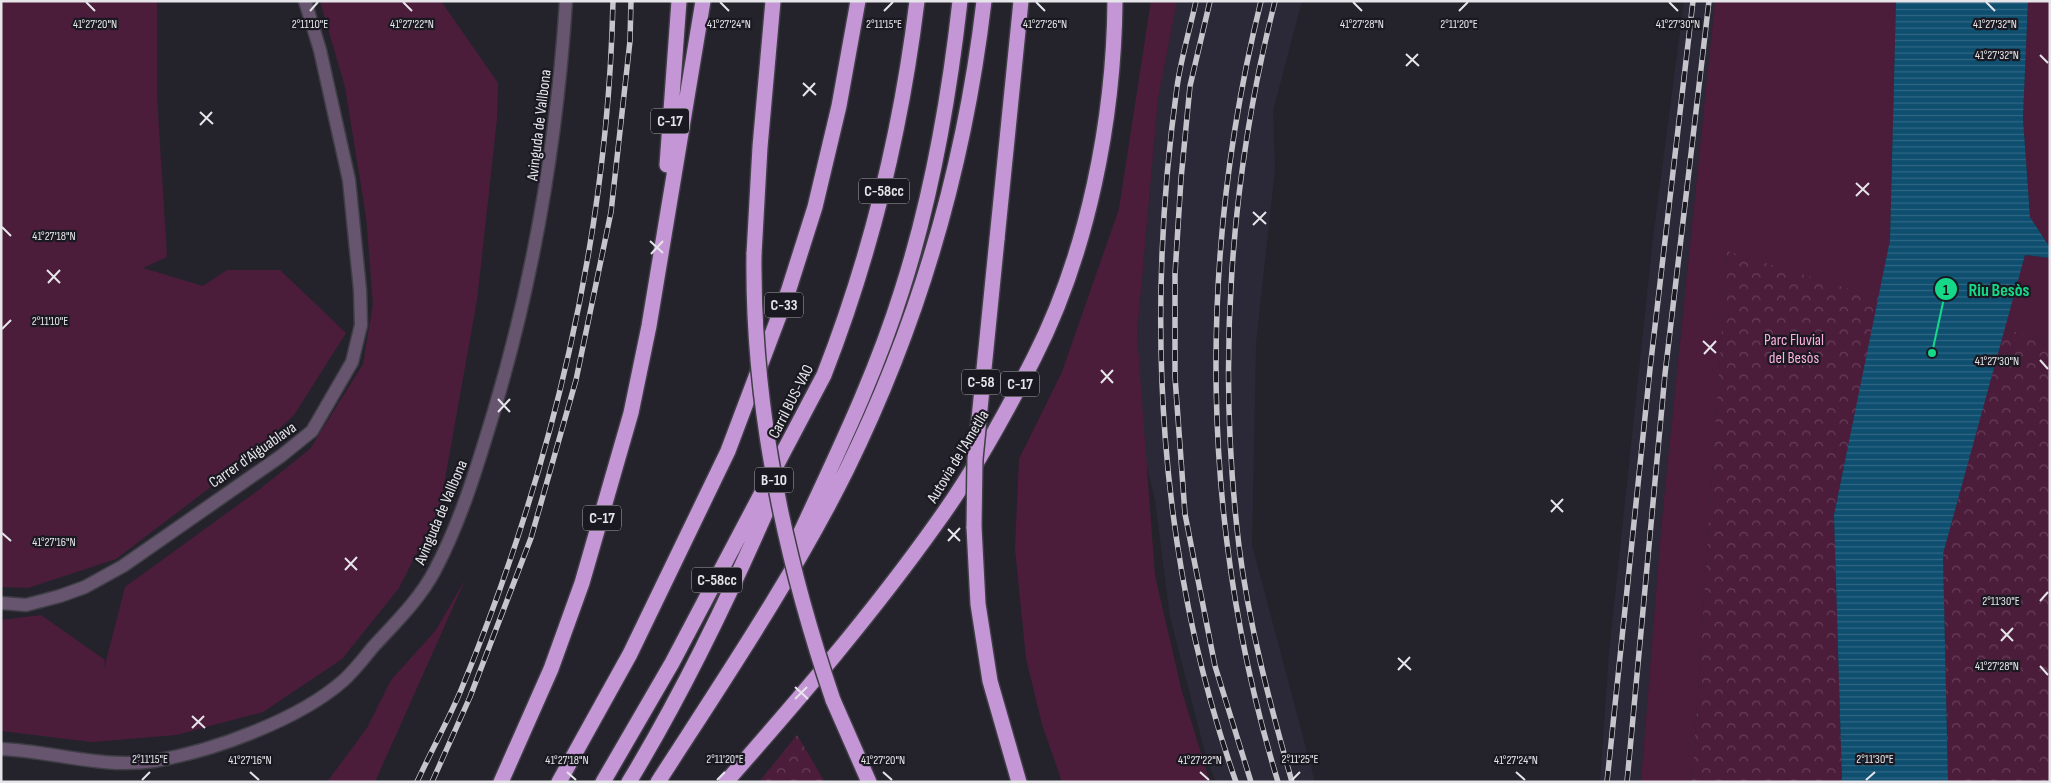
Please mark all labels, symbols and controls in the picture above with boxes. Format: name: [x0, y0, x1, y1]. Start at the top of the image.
text: 41°27'20"N: [73, 17, 117, 32]
text: 2°11'10"E: [292, 17, 328, 32]
text: 41°27'22"N: [390, 17, 434, 32]
text: 41°27'24"N: [707, 17, 751, 32]
text: 2°11'15"E: [866, 17, 902, 32]
text: 41°27'26"N: [1023, 17, 1067, 32]
text: 41°27'28"N: [1340, 17, 1384, 32]
text: 2°11'20"E: [1440, 17, 1478, 32]
text: 41°27'30"N: [1656, 17, 1700, 32]
text: 41°27'32"N: [1973, 17, 2017, 32]
text: 41°27'32"N: [1975, 48, 2019, 63]
street label: Avinguda de Vallbona: [523, 69, 556, 183]
road number: C-17: [651, 108, 689, 134]
road number: C-58cc: [859, 178, 909, 204]
text: 41°27'18"N: [32, 229, 76, 244]
callout: Riu Besòs: [1934, 273, 2040, 306]
text: Riu Besòs: [1968, 280, 2030, 301]
text: 1: [1943, 281, 1949, 300]
road number: C-33: [765, 292, 803, 318]
text: 2°11'10"E: [32, 314, 68, 329]
park label: Parc Fluvial del Besòs: [1764, 331, 1824, 368]
text: 41°27'30"N: [1975, 354, 2019, 369]
street label: Carril BUS-VAO: [765, 362, 818, 442]
road number: C-58: [962, 370, 1000, 394]
road number: C-17: [1001, 372, 1039, 396]
street label: Autovia de l'Ametlla: [923, 407, 993, 507]
street label: Carrer d'Aiguablava: [206, 418, 300, 492]
street label: Avinguda de Vallbona: [410, 457, 472, 569]
road number: B-10: [755, 468, 793, 492]
road number: C-17: [583, 506, 621, 530]
text: 41°27'16"N: [32, 535, 76, 550]
road number: C-58cc: [692, 568, 742, 592]
text: 2°11'30"E: [1982, 594, 2020, 609]
text: 41°27'28"N: [1975, 659, 2019, 674]
text: 2°11'15"E: [132, 752, 168, 767]
text: 2°11'20"E: [706, 752, 744, 767]
text: 2°11'25"E: [1282, 752, 1318, 767]
text: 2°11'30"E: [1856, 752, 1894, 767]
text: 41°27'16"N: [228, 753, 272, 768]
text: 41°27'18"N: [545, 753, 589, 768]
text: 41°27'20"N: [861, 753, 905, 768]
text: 41°27'22"N: [1178, 753, 1222, 768]
text: 41°27'24"N: [1494, 753, 1538, 768]

